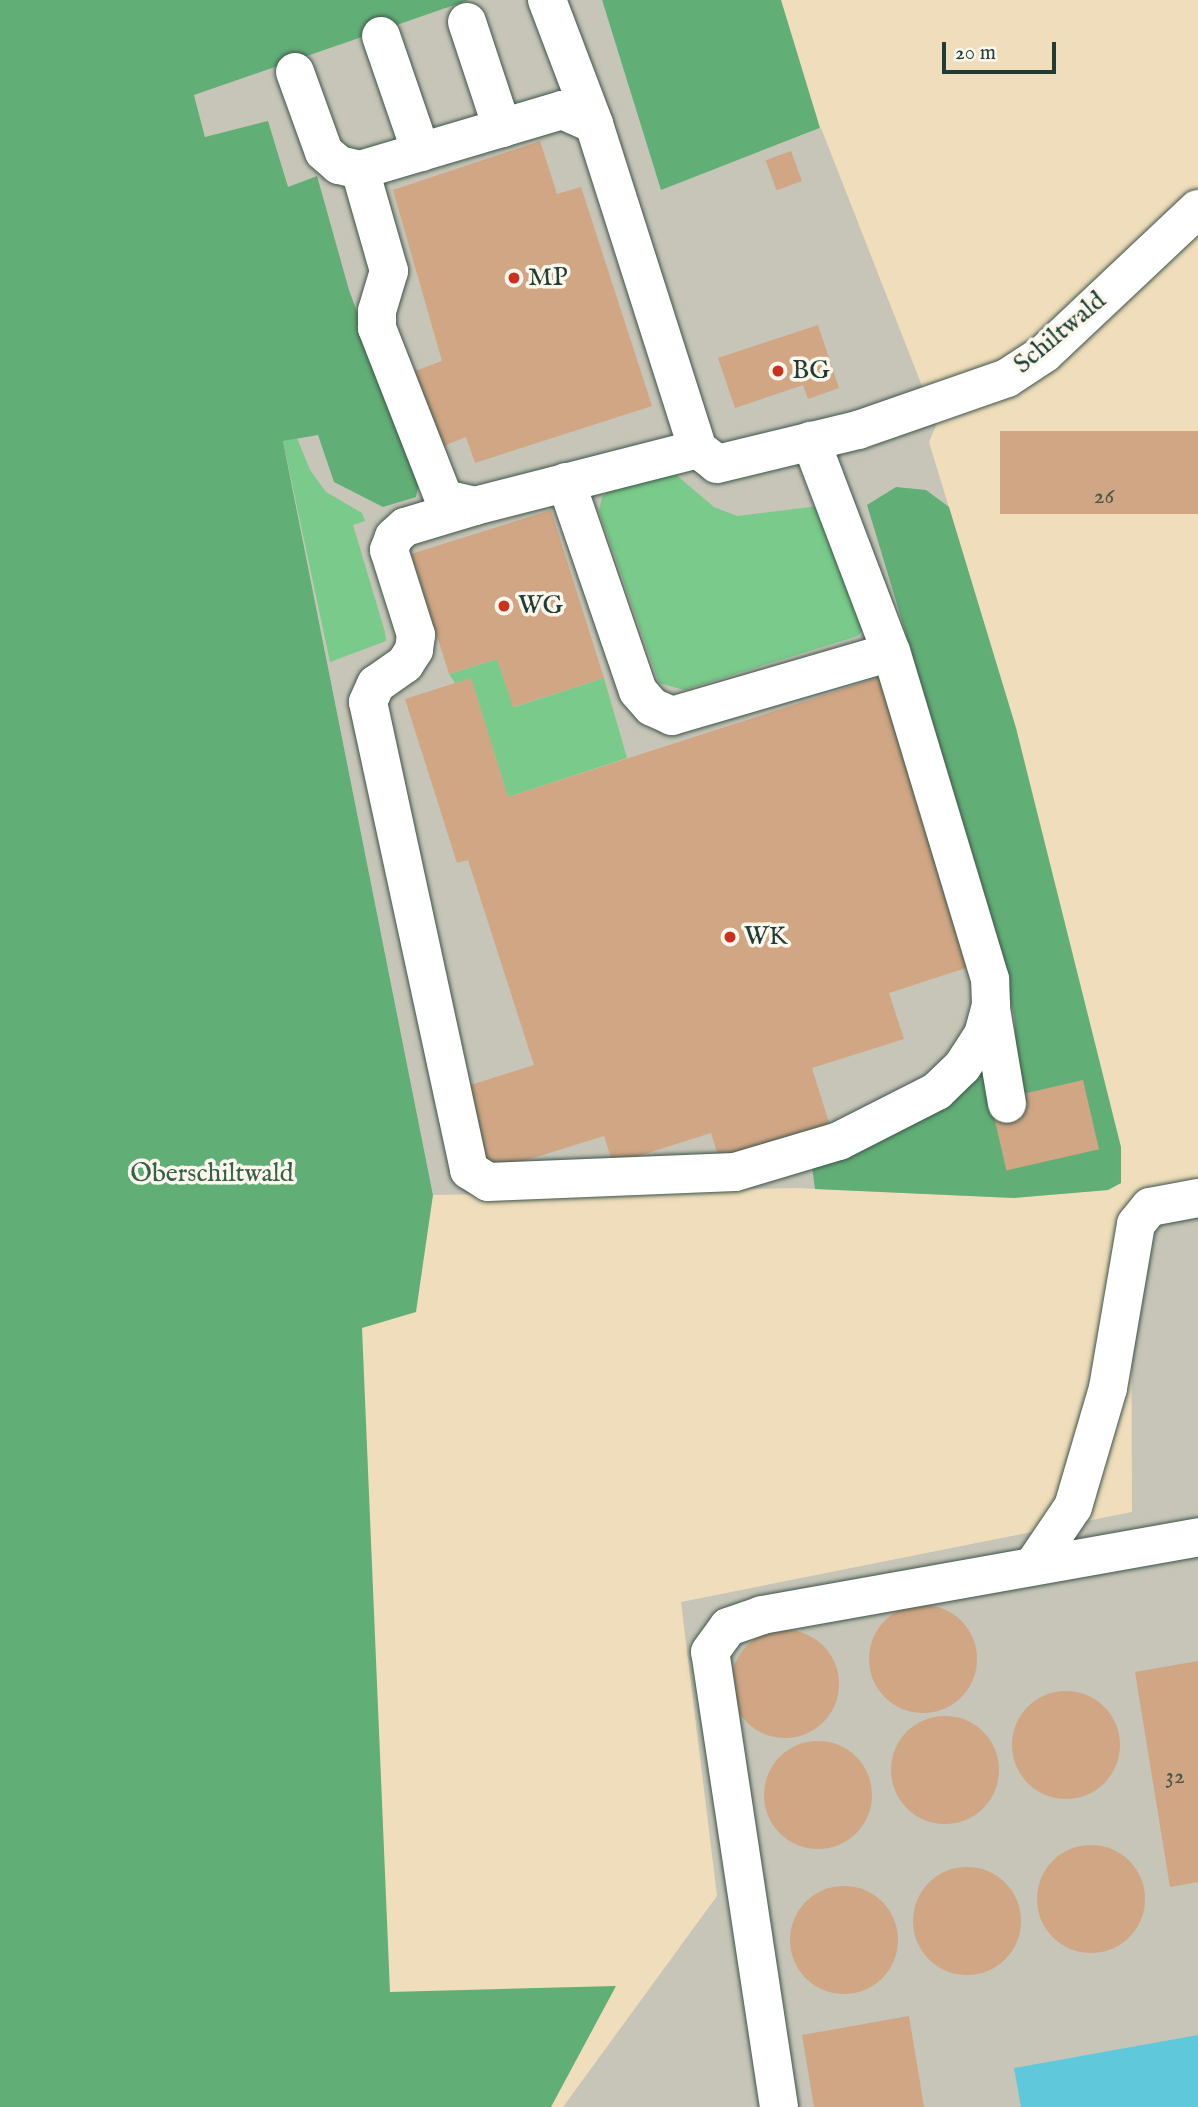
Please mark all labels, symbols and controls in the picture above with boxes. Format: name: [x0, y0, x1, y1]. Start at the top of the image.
scale bar: [946, 28, 1060, 72]
text: 20 m: [955, 40, 996, 67]
place label: MP: [528, 262, 567, 294]
marker: MP: [506, 270, 522, 286]
street label: Schiltwald: [1008, 286, 1112, 380]
place label: BG: [792, 355, 830, 387]
marker: BG: [770, 363, 786, 379]
house number: 26: [1094, 483, 1114, 511]
place label: WG: [518, 590, 563, 622]
marker: WG: [496, 598, 512, 614]
place label: WK: [744, 921, 788, 953]
marker: WK: [722, 929, 738, 945]
park label: Oberschiltwald: [130, 1158, 294, 1190]
house number: 32: [1165, 1763, 1185, 1791]

